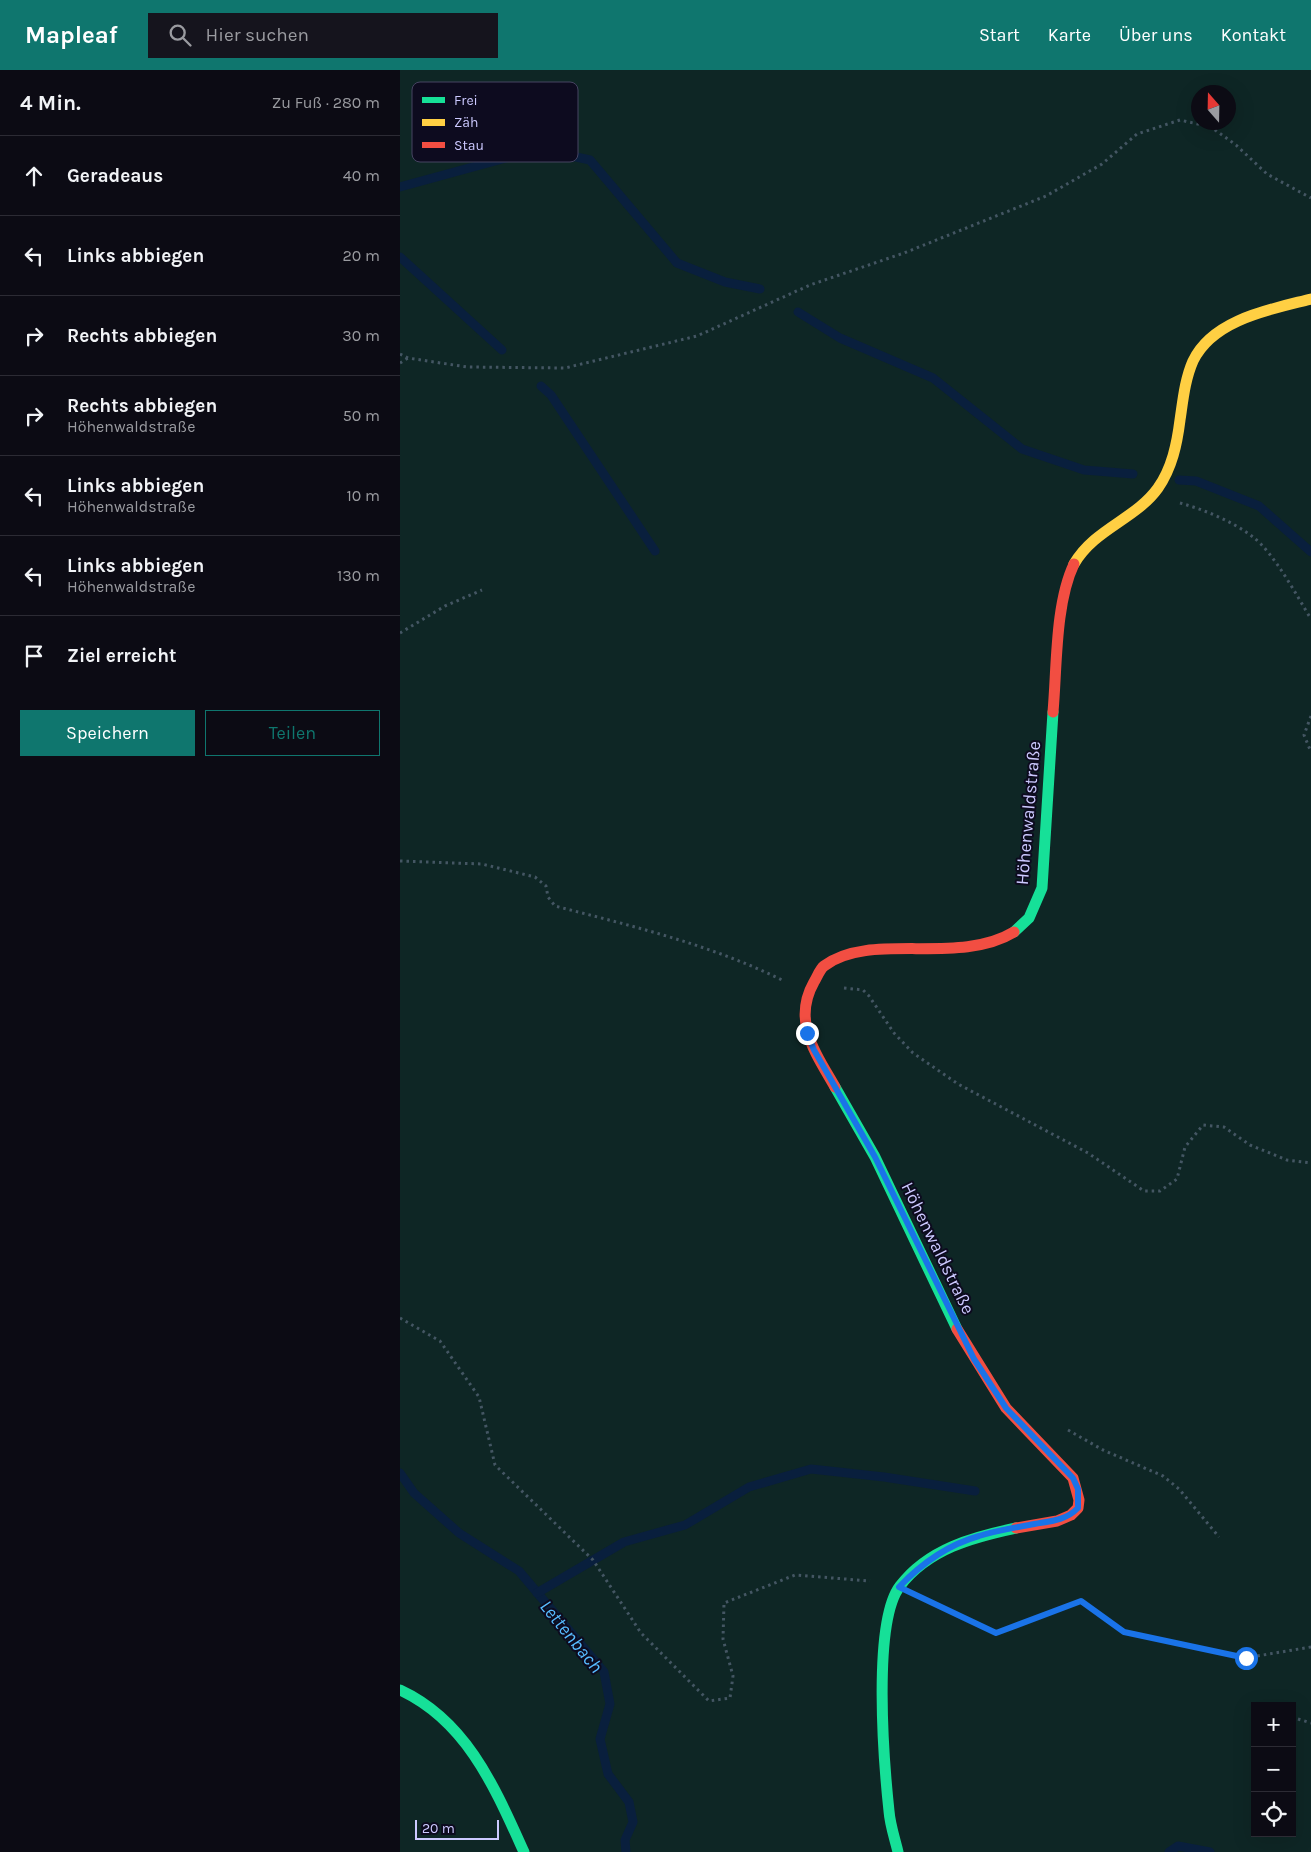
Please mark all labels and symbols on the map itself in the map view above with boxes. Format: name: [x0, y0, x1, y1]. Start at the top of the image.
legend: [412, 82, 578, 162]
north arrow: [1191, 85, 1236, 130]
text: Frei: [454, 92, 478, 109]
text: Zäh: [454, 114, 478, 131]
text: Stau: [454, 137, 484, 154]
street label: Höhenwaldstraße: [1011, 740, 1045, 886]
route end: [796, 1022, 819, 1045]
street label: Höhenwaldstraße: [896, 1178, 980, 1318]
water label: Lettenbach: [535, 1596, 607, 1678]
route start: [1235, 1647, 1258, 1670]
scale bar: [415, 1817, 499, 1840]

